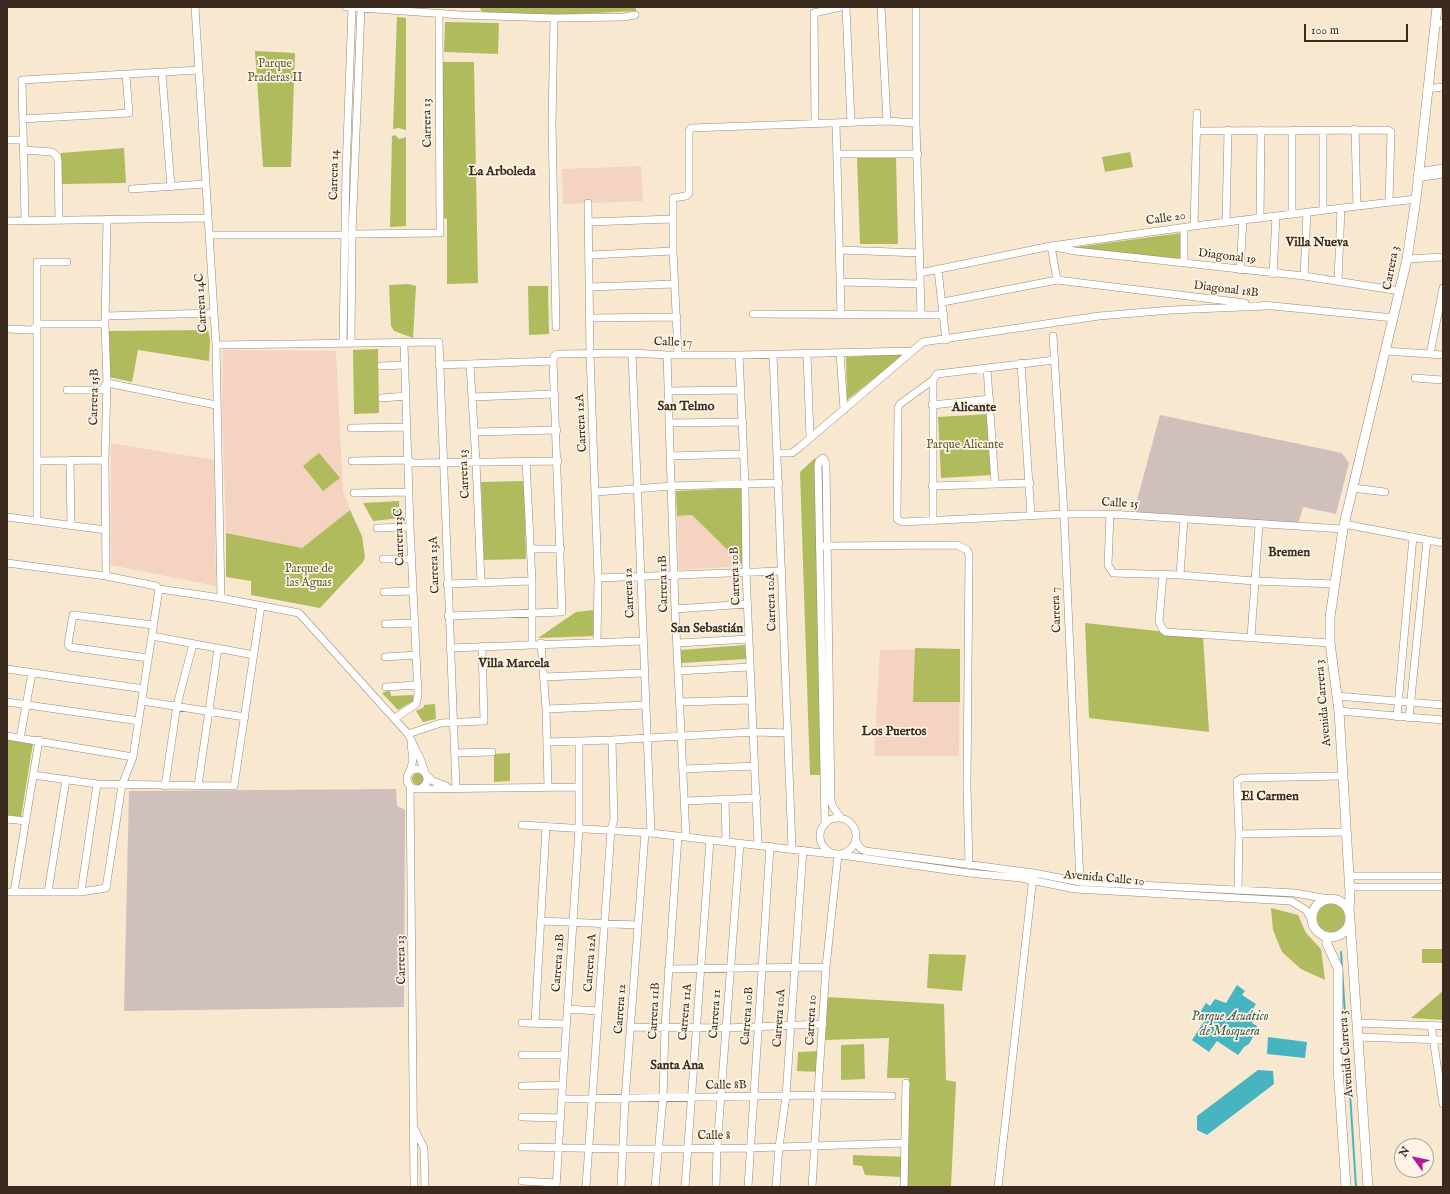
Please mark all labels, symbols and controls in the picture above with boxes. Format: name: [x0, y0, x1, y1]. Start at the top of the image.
scale bar: [1306, 16, 1410, 42]
text: 100 m: [1311, 23, 1339, 38]
park label: Parque Praderas II: [247, 58, 303, 86]
street label: Carrera 13: [420, 98, 436, 148]
street label: Carrera 14: [327, 150, 343, 200]
district label: La Arboleda: [468, 164, 536, 180]
street label: Calle 20: [1145, 209, 1187, 229]
district label: Villa Nueva: [1286, 235, 1348, 251]
street label: Carrera 3: [1381, 245, 1403, 291]
street label: Diagonal 19: [1197, 246, 1257, 268]
street label: Carrera 14C: [193, 273, 211, 333]
street label: Diagonal 18B: [1193, 279, 1259, 301]
street label: Calle 17: [654, 335, 692, 351]
street label: Carrera 15B: [87, 368, 103, 426]
street label: Carrera 12A: [573, 393, 591, 453]
district label: San Telmo: [658, 399, 714, 415]
district label: Alicante: [952, 400, 996, 416]
park label: Parque Alicante: [926, 439, 1004, 453]
street label: Carrera 13: [457, 449, 473, 499]
street label: Calle 15: [1101, 496, 1139, 512]
street label: Carrera 13C: [392, 508, 408, 566]
street label: Carrera 13A: [427, 536, 443, 594]
district label: Bremen: [1268, 545, 1310, 561]
street label: Carrera 10B: [728, 546, 744, 606]
street label: Carrera 11B: [656, 555, 672, 613]
park label: Parque de las Aguas: [285, 563, 333, 591]
street label: Carrera 12: [621, 567, 639, 619]
street label: Carrera 10A: [764, 572, 780, 632]
street label: Carrera 7: [1049, 587, 1065, 633]
district label: San Sebastián: [671, 621, 743, 637]
district label: Villa Marcela: [479, 656, 549, 672]
street label: Avenida Carrera 3: [1313, 659, 1335, 747]
district label: Los Puertos: [862, 724, 926, 740]
district label: El Carmen: [1241, 789, 1299, 805]
street label: Avenida Calle 10: [1063, 868, 1145, 890]
street label: Carrera 12B: [550, 933, 568, 993]
street label: Carrera 12A: [582, 933, 600, 993]
street label: Carrera 13: [394, 935, 410, 985]
street label: Carrera 11B: [646, 982, 664, 1040]
street label: Carrera 12: [612, 983, 630, 1035]
street label: Carrera 11A: [676, 983, 696, 1041]
street label: Carrera 10B: [739, 986, 757, 1046]
street label: Carrera 10A: [771, 988, 789, 1048]
street label: Carrera 11: [707, 989, 725, 1039]
street label: Carrera 10: [803, 994, 821, 1046]
water label: Parque Acuático de Mosquera: [1192, 1009, 1268, 1040]
street label: Avenida Carrera 3: [1337, 1010, 1357, 1098]
district label: Santa Ana: [650, 1058, 704, 1074]
street label: Calle 8B: [705, 1078, 747, 1094]
street label: Calle 8: [697, 1130, 731, 1144]
north arrow: [1394, 1138, 1434, 1178]
text: N: [1396, 1144, 1413, 1160]

